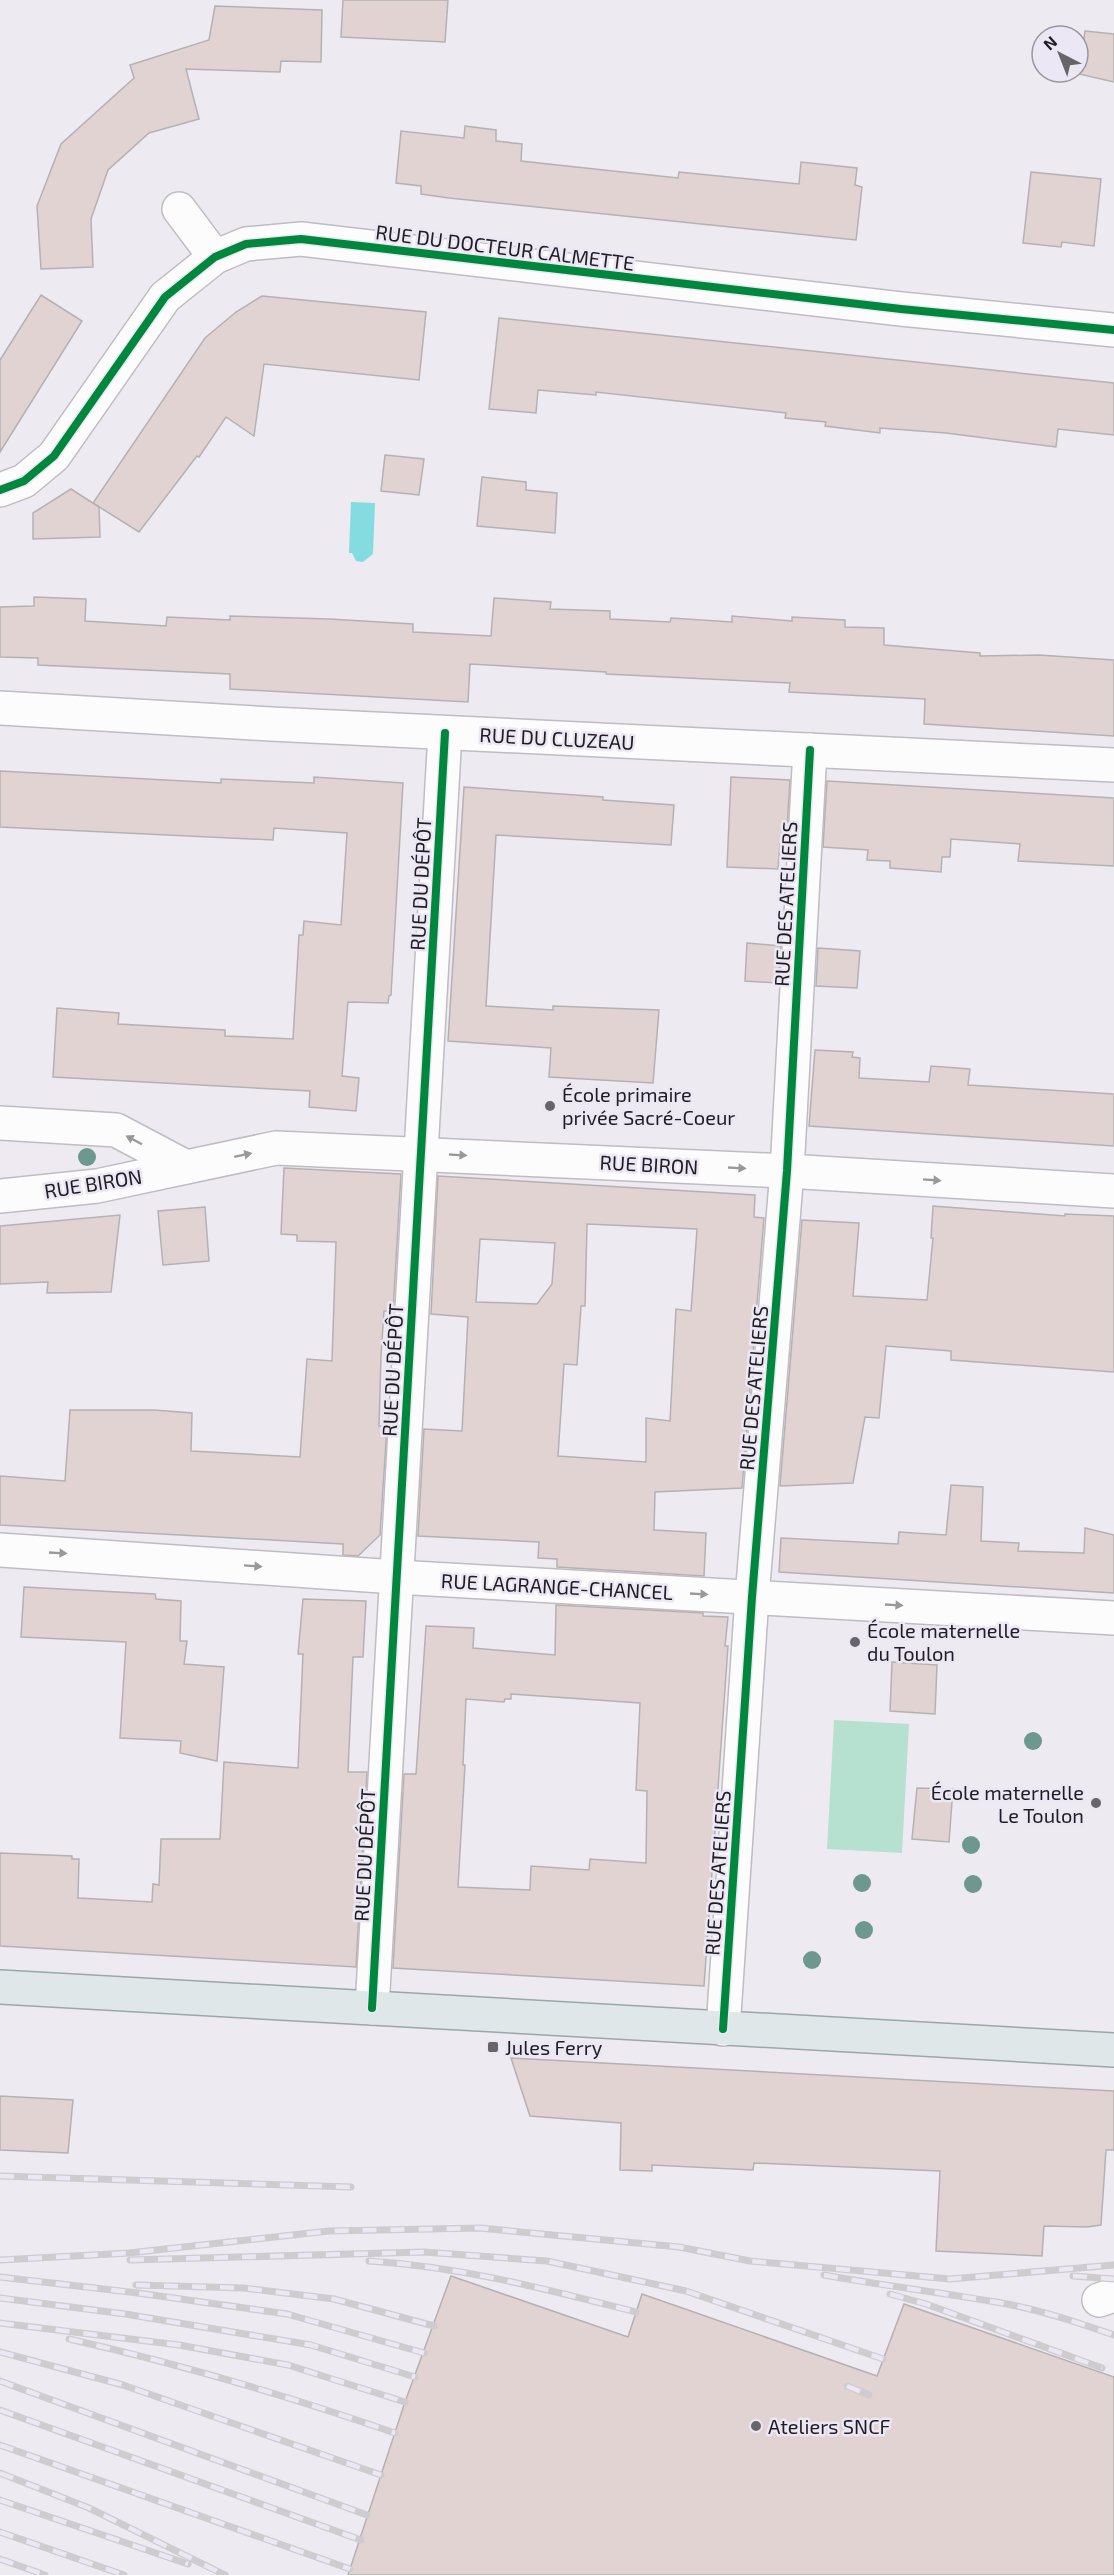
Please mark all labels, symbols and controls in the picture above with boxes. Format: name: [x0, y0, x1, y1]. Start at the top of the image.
north arrow: [1030, 24, 1090, 84]
text: N: [1039, 32, 1060, 53]
street label: RUE DU DOCTEUR CALMETTE: [374, 219, 636, 275]
street label: RUE DU CLUZEAU: [479, 722, 635, 754]
street label: RUE DU DÉPÔT: [405, 816, 435, 951]
street label: RUE DES ATELIERS: [769, 821, 801, 987]
place label: École primaire privée Sacré-Coeur: [562, 1082, 735, 1129]
marker: École primaire privée Sacré-Coeur: [543, 1099, 557, 1113]
one-way arrow: [126, 1135, 143, 1144]
street label: RUE BIRON: [599, 1149, 699, 1179]
one-way arrow: [234, 1150, 253, 1159]
one-way arrow: [449, 1150, 468, 1159]
street label: RUE BIRON: [42, 1163, 144, 1203]
one-way arrow: [727, 1164, 746, 1173]
one-way arrow: [922, 1175, 941, 1185]
street label: RUE DU DÉPÔT: [377, 1302, 407, 1437]
street label: RUE DES ATELIERS: [734, 1305, 772, 1471]
one-way arrow: [49, 1548, 68, 1557]
one-way arrow: [243, 1561, 262, 1571]
street label: RUE LAGRANGE-CHANCEL: [440, 1568, 674, 1604]
one-way arrow: [690, 1589, 709, 1598]
one-way arrow: [884, 1600, 903, 1610]
place label: École maternelle du Toulon: [867, 1618, 1020, 1665]
marker: École maternelle du Toulon: [848, 1635, 862, 1649]
place label: École maternelle Le Toulon: [931, 1780, 1084, 1827]
street label: RUE DU DÉPÔT: [349, 1787, 379, 1922]
street label: RUE DES ATELIERS: [699, 1790, 735, 1956]
marker: École maternelle Le Toulon: [1089, 1796, 1103, 1810]
place label: Jules Ferry: [505, 2035, 603, 2059]
marker: Jules Ferry: [486, 2040, 500, 2054]
place label: Ateliers SNCF: [768, 2414, 891, 2438]
marker: Ateliers SNCF: [749, 2419, 763, 2433]

